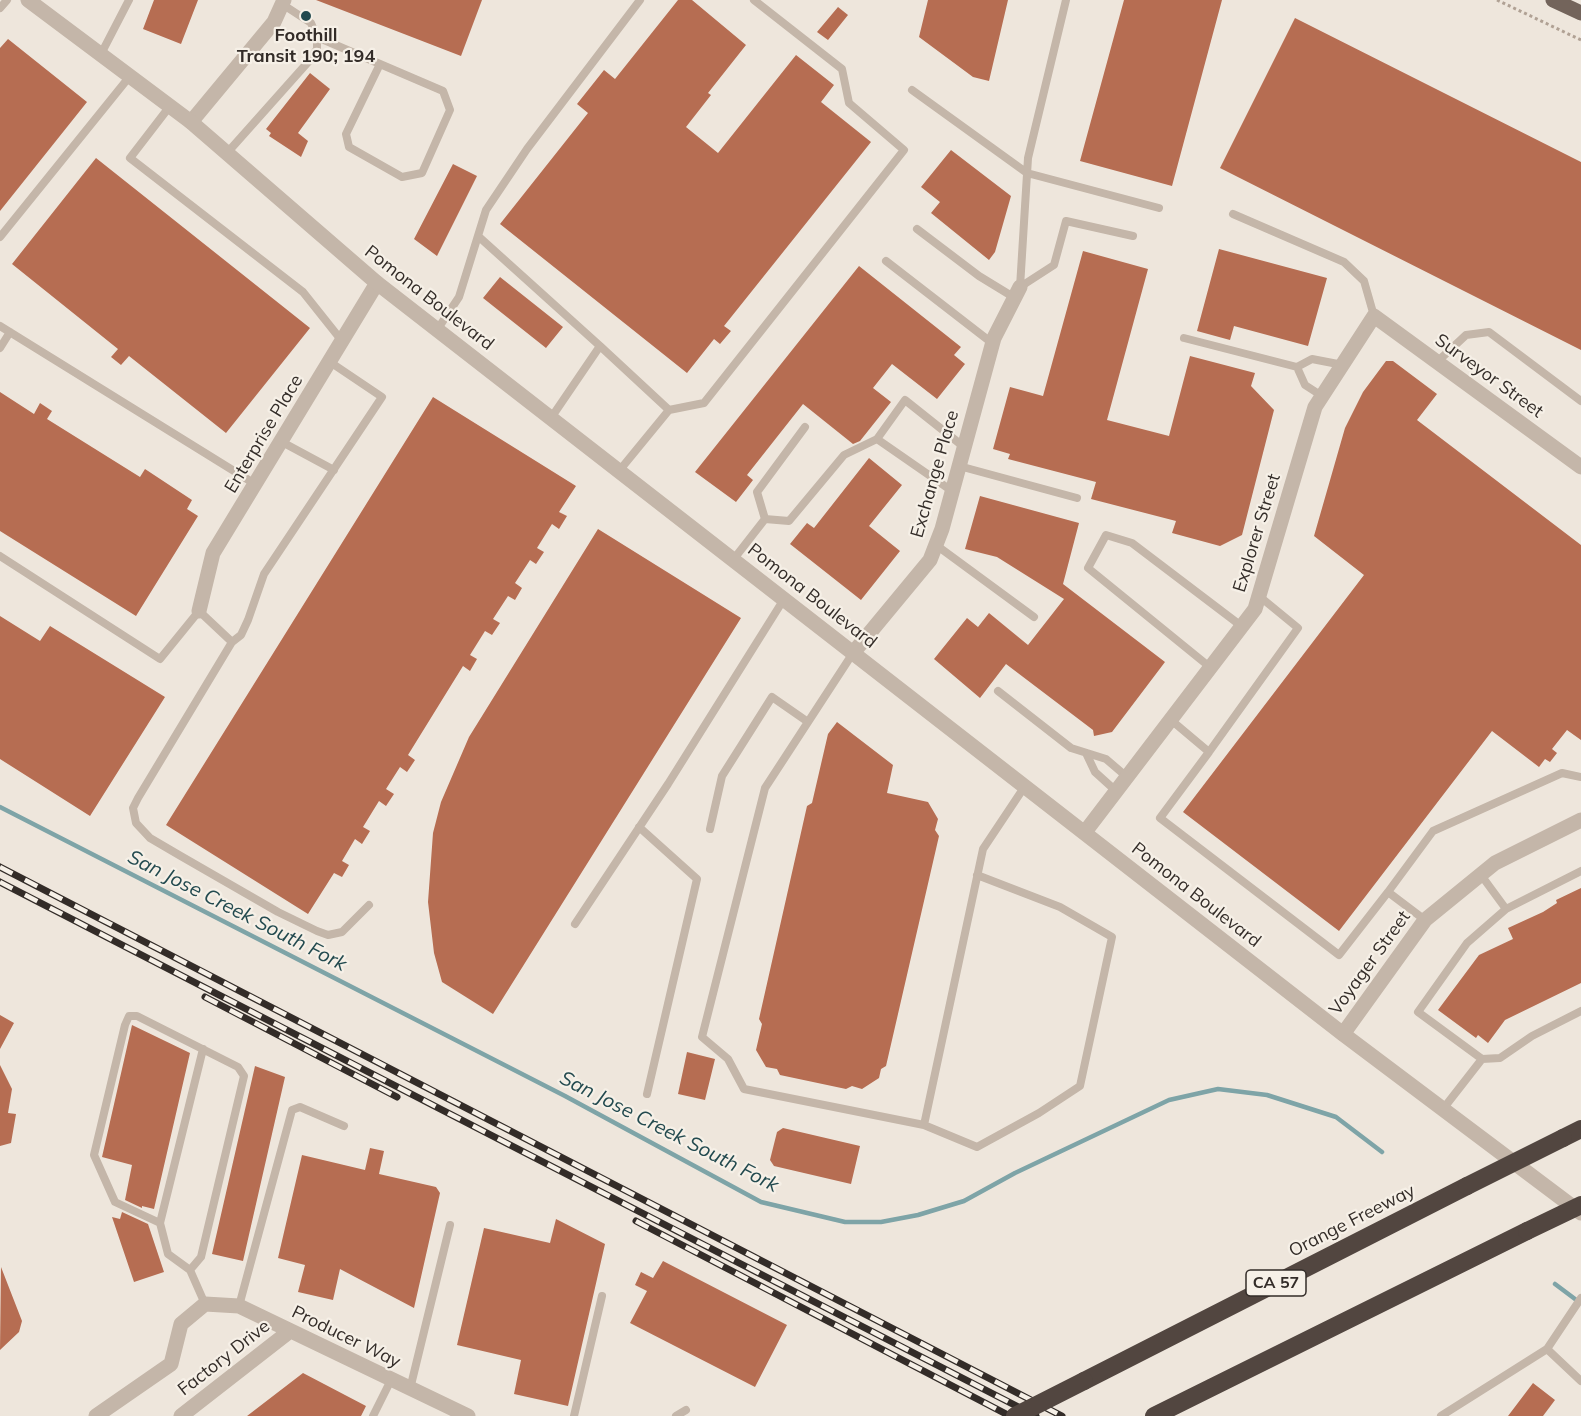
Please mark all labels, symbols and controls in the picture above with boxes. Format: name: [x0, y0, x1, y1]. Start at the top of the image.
marker: Foothill Transit 190; 194: [299, 9, 313, 23]
place label: Foothill Transit 190; 194: [237, 25, 375, 68]
street label: Pomona Boulevard: [360, 241, 498, 355]
street label: Surveyor Street: [1431, 330, 1547, 422]
street label: Enterprise Place: [220, 371, 308, 497]
street label: Exchange Place: [906, 408, 964, 540]
street label: Explorer Street: [1229, 471, 1285, 595]
street label: Pomona Boulevard: [743, 539, 881, 653]
street label: Pomona Boulevard: [1127, 838, 1265, 952]
water label: San Jose Creek South Fork: [123, 845, 351, 977]
street label: Voyager Street: [1325, 907, 1415, 1019]
water label: San Jose Creek South Fork: [555, 1066, 783, 1198]
street label: Orange Freeway: [1285, 1180, 1419, 1262]
road number: CA 57: [1246, 1270, 1306, 1296]
street label: Producer Way: [288, 1301, 404, 1373]
street label: Factory Drive: [174, 1315, 274, 1401]

